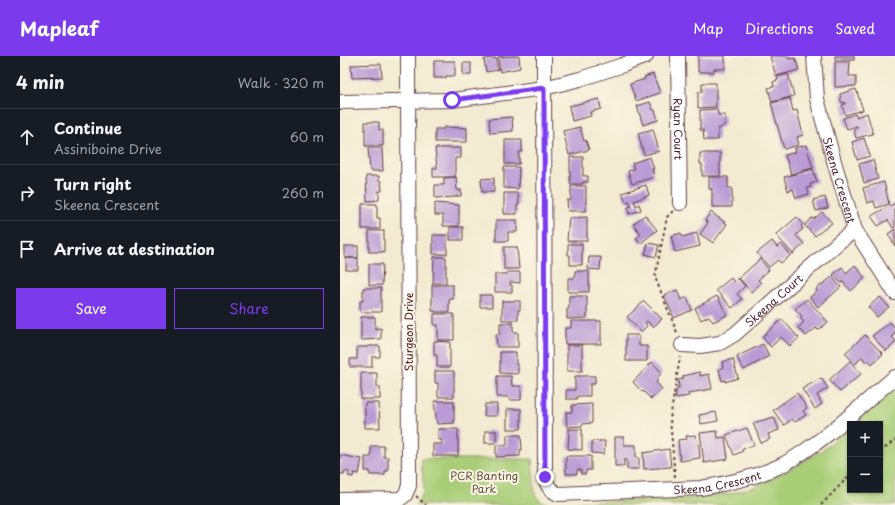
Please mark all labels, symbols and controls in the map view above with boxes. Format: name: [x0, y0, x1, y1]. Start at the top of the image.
text: Mapleaf: [20, 14, 98, 42]
text: Map: [693, 18, 723, 39]
text: Directions: [745, 18, 813, 39]
text: Saved: [835, 18, 875, 39]
text: 4 min: [16, 69, 64, 95]
text: Walk · 320 m: [238, 73, 324, 92]
route start: [443, 91, 461, 109]
street label: Ryan Court: [670, 98, 688, 161]
text: Continue: [54, 116, 122, 139]
icon: ahead: [16, 126, 38, 148]
text: 60 m: [290, 127, 324, 146]
street label: Skeena Crescent: [819, 135, 861, 225]
text: Assiniboine Drive: [54, 139, 162, 158]
text: Turn right: [54, 172, 131, 195]
icon: right: [16, 182, 38, 204]
text: 260 m: [282, 183, 324, 202]
text: Skeena Crescent: [54, 195, 159, 214]
text: Arrive at destination: [54, 237, 215, 260]
icon: arrive: [16, 238, 38, 260]
street label: Skeena Court: [741, 269, 807, 330]
button: Save: [16, 288, 166, 329]
button: Share: [174, 288, 324, 329]
street label: Sturgeon Drive: [400, 292, 417, 371]
map controls: [847, 421, 883, 493]
button: +: [847, 421, 883, 457]
button: −: [847, 457, 883, 493]
street label: Skeena Crescent: [673, 466, 764, 498]
park label: PCR Banting Park: [450, 467, 518, 497]
route end: [536, 468, 554, 486]

